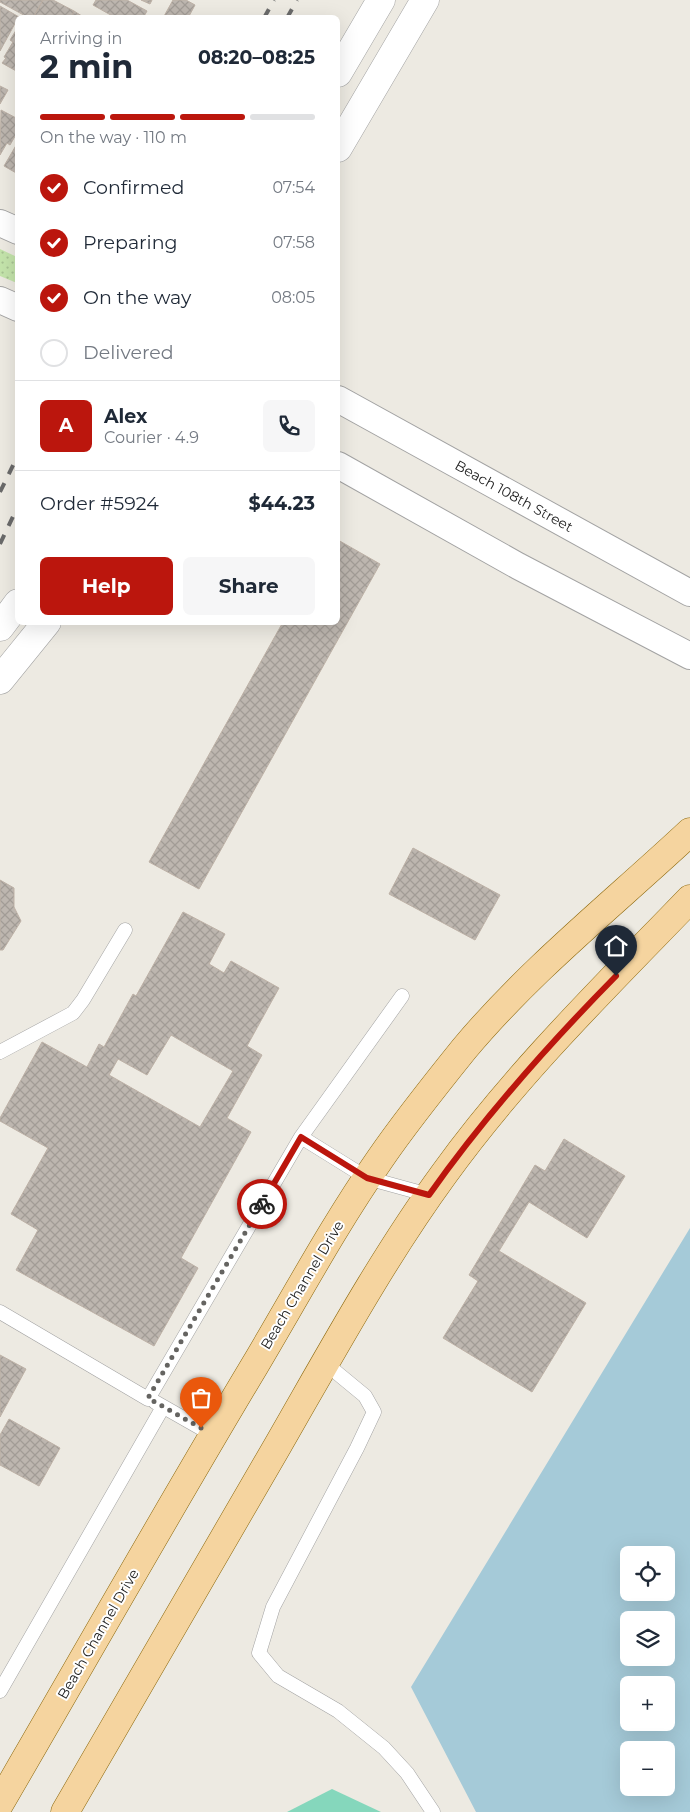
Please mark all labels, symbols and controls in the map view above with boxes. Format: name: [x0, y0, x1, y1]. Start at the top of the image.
text: Arriving in: [40, 29, 122, 48]
text: 08:20–08:25: [198, 46, 315, 69]
text: 2 min: [40, 47, 133, 86]
text: On the way · 110 m: [40, 128, 187, 147]
icon: check: [40, 174, 68, 202]
text: Confirmed: [83, 176, 184, 199]
text: 07:54: [272, 178, 315, 197]
icon: check: [40, 229, 68, 257]
text: Preparing: [83, 231, 178, 254]
text: 07:58: [273, 233, 315, 252]
icon: check: [40, 284, 68, 312]
text: On the way: [83, 286, 191, 309]
text: 08:05: [271, 288, 315, 307]
text: Delivered: [83, 341, 174, 364]
button: phone: [263, 400, 315, 452]
text: Alex: [104, 405, 147, 428]
text: A: [59, 414, 73, 437]
text: Courier · 4.9: [104, 428, 199, 447]
street label: Beach 108th Street: [452, 456, 577, 536]
text: Order #5924: [40, 492, 159, 515]
text: $44.23: [248, 492, 315, 515]
button: Help: [40, 557, 173, 615]
button: Share: [183, 557, 315, 615]
pin: [595, 925, 637, 976]
icon: home: [602, 932, 630, 960]
courier: [237, 1179, 287, 1229]
icon: bike: [248, 1190, 276, 1218]
street label: Beach Channel Drive: [256, 1217, 348, 1353]
pin: [180, 1377, 222, 1428]
icon: bag: [187, 1384, 215, 1412]
map controls: [620, 1546, 675, 1796]
button: locate: [620, 1546, 675, 1601]
street label: Beach Channel Drive: [53, 1566, 143, 1702]
button: layers: [620, 1611, 675, 1666]
button: +: [620, 1676, 675, 1731]
button: −: [620, 1741, 675, 1796]

